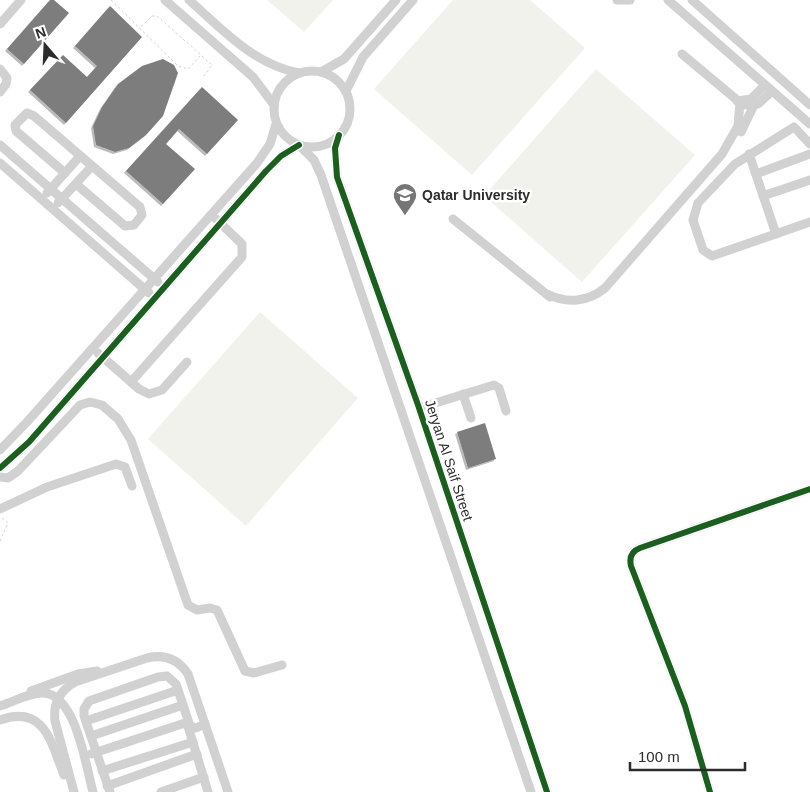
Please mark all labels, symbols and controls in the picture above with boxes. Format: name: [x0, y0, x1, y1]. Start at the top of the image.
north arrow: [20, 20, 70, 70]
text: N: [33, 23, 48, 42]
school or university icon: Qatar University: [392, 182, 418, 216]
place label: Qatar University: [422, 187, 530, 203]
street label: Jeryan Al Saif Street: [422, 397, 476, 523]
scale bar: [630, 740, 745, 772]
text: 100 m: [638, 748, 680, 765]

